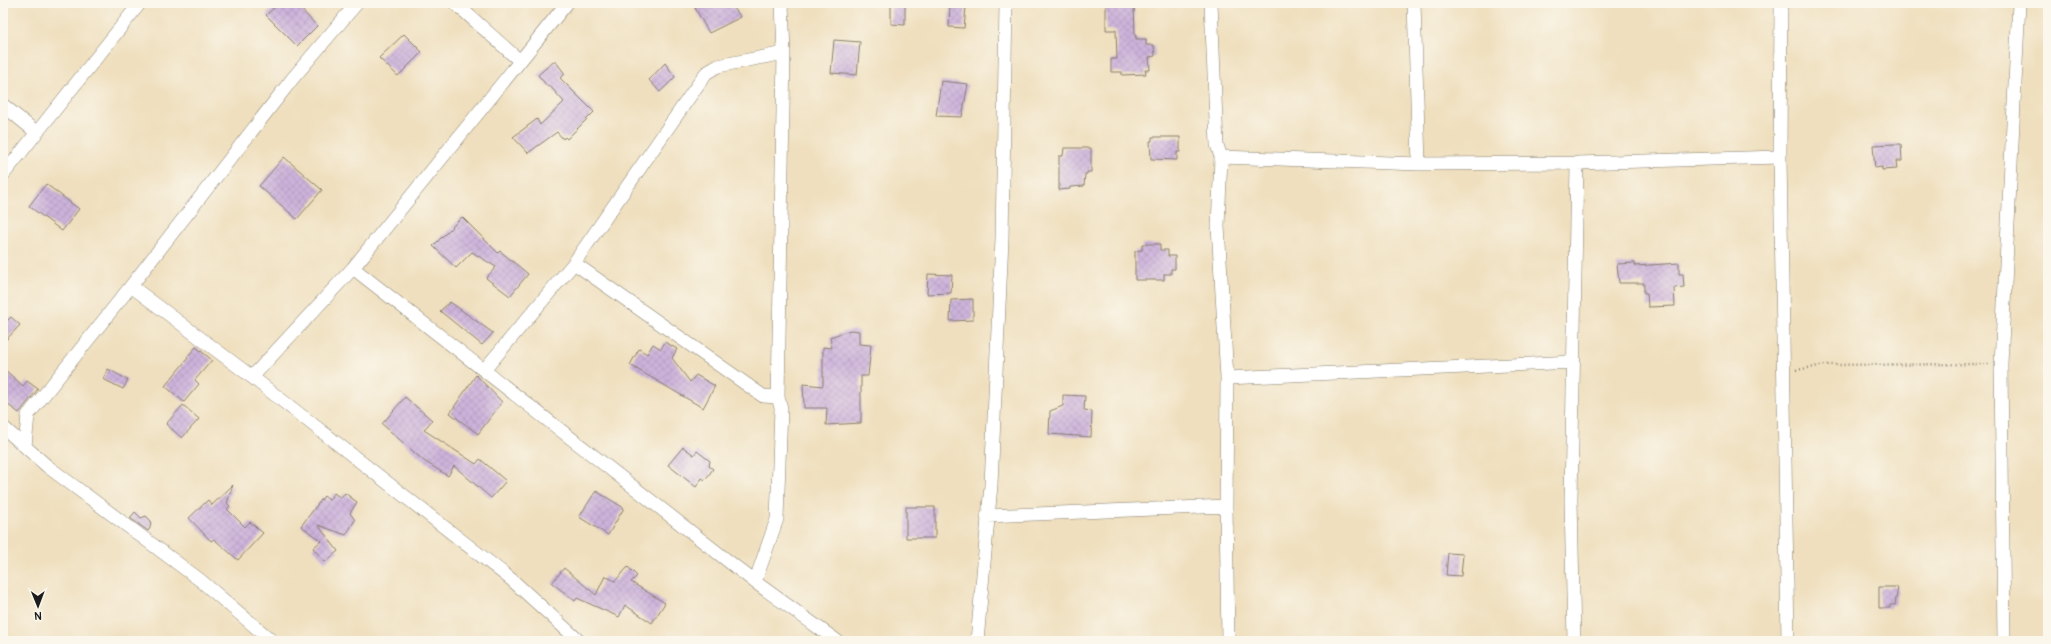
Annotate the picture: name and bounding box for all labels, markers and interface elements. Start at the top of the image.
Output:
north arrow [18,586,58,626]
text: N [34,609,42,622]

